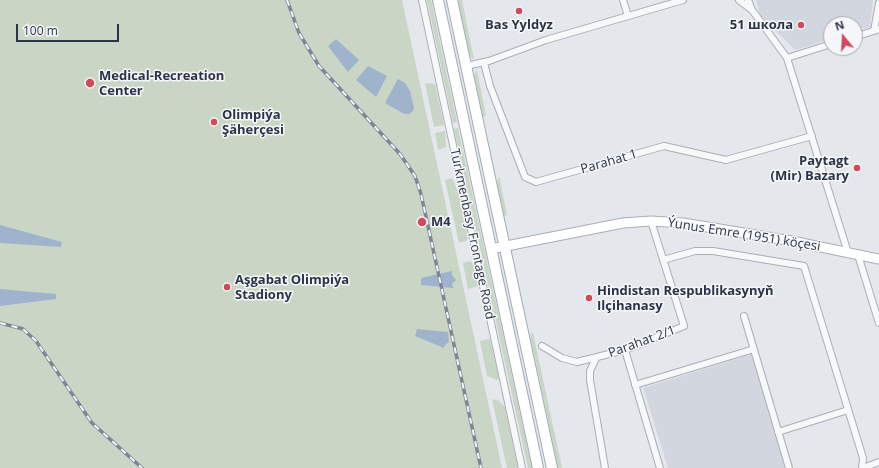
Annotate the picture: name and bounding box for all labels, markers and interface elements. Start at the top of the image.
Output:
marker: Bas Yyldyz [514,6,524,16]
scale bar [18,16,121,42]
north arrow [823,16,863,56]
place label: Bas Yyldyz [485,17,553,33]
place label: 51 школа [730,17,793,33]
text: N [833,17,846,34]
marker: 51 школа [796,20,806,30]
text: 100 m [23,22,58,39]
place label: Medical-Recreation Center [99,68,224,99]
marker: Medical-Recreation Center [84,77,96,89]
place label: Olimpiýa Şäherçesi [222,107,284,138]
marker: Olimpiýa Şäherçesi [209,117,219,127]
street label: Parahat 1 [579,146,639,178]
street label: Turkmenbasy Frontage Road [446,147,498,321]
place label: Paytagt (Mir) Bazary [771,153,849,184]
marker: Paytagt (Mir) Bazary [852,163,862,173]
place label: M4 [431,214,451,230]
street label: Ýunus Emre (1951) köçesi [667,215,821,255]
marker: M4 [416,216,428,228]
place label: Aşgabat Olimpiýa Stadiony [235,272,349,303]
marker: Aşgabat Olimpiýa Stadiony [222,282,232,292]
place label: Hindistan Respublikasynyň Ilçihanasy [597,283,773,314]
marker: Hindistan Respublikasynyň Ilçihanasy [584,293,594,303]
street label: Parahat 2/1 [606,323,678,361]

